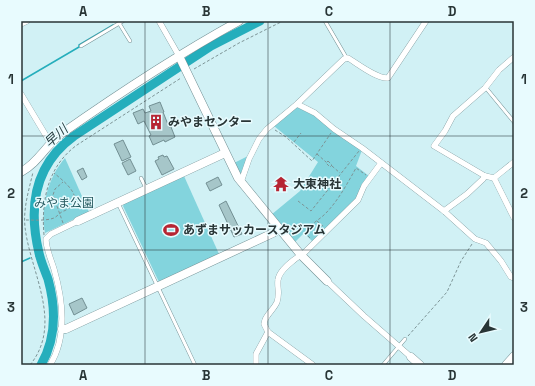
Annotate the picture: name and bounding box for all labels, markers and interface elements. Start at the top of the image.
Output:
text: A [79,3,88,20]
text: B [202,3,211,20]
text: C [325,3,333,20]
text: D [448,3,457,20]
text: 1 [8,71,14,88]
text: 1 [521,71,527,88]
building icon: みやまセンター [147,113,165,131]
place label: みやまセンター [168,114,252,130]
water label: 早川 [41,120,73,151]
temple icon: 大東神社 [272,175,290,193]
place label: 大東神社 [293,176,341,192]
text: 2 [7,185,15,202]
text: 2 [520,185,528,202]
park label: みやま公園 [34,195,94,211]
sports icon: あずまサッカースタジアム [162,221,180,239]
place label: あずまサッカースタジアム [183,222,326,238]
text: 3 [7,299,15,316]
text: 3 [520,299,528,316]
north arrow [461,312,501,352]
text: N [465,331,481,345]
text: A [79,367,88,384]
text: B [202,367,211,384]
text: C [325,367,333,384]
text: D [448,367,457,384]

